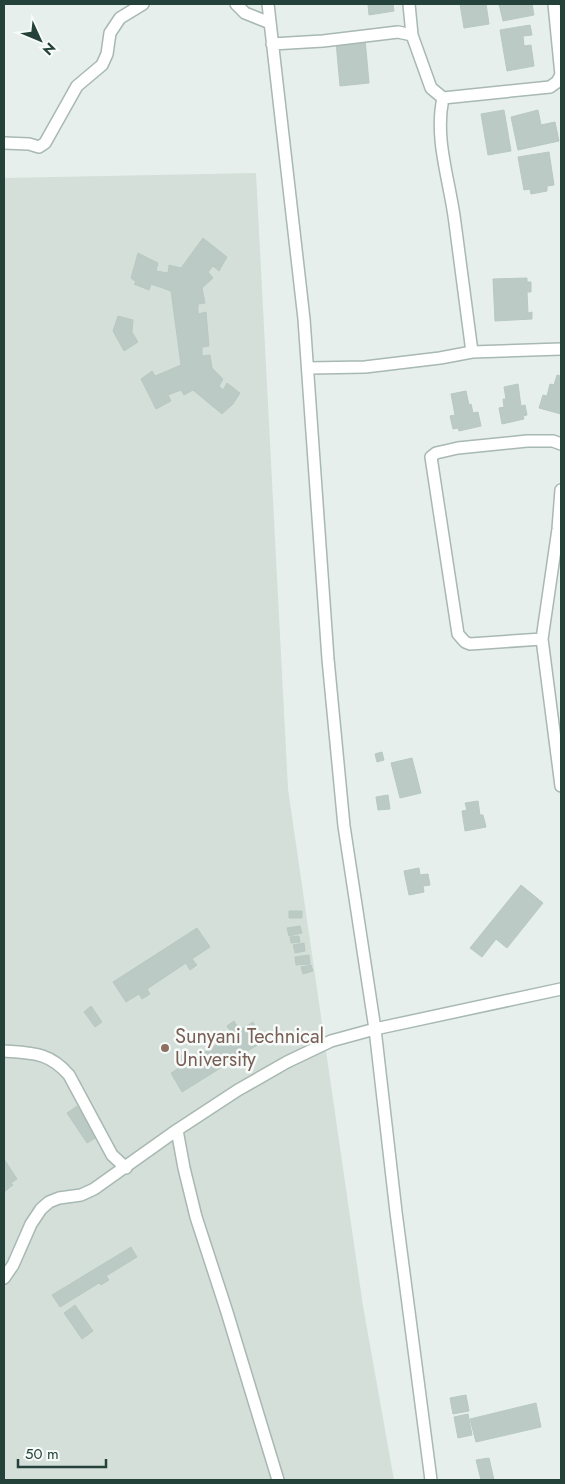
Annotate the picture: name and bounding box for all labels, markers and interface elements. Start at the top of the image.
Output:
north arrow [15,15,65,65]
text: N [38,38,60,60]
place label: Sunyani Technical University [175,1022,324,1074]
marker: Sunyani Technical University [159,1042,171,1054]
scale bar [18,1436,105,1468]
text: 50 m [25,1443,59,1465]

